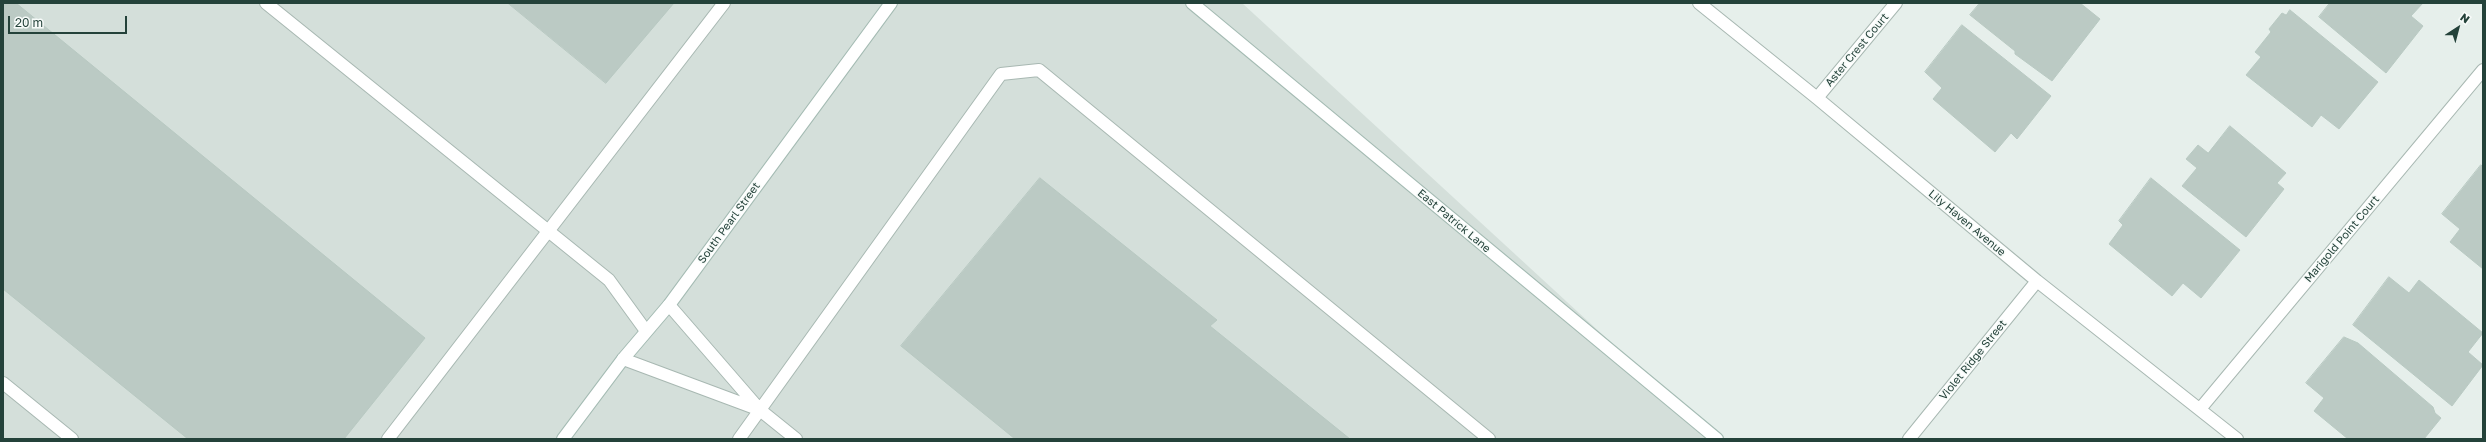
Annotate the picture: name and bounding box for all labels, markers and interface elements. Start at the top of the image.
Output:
scale bar [10,8,129,34]
north arrow [2438,8,2478,48]
text: N [2458,10,2473,26]
street label: Aster Crest Court [1822,11,1892,89]
text: 20 m [15,15,43,30]
street label: South Pearl Street [695,180,763,266]
street label: East Patrick Lane [1415,187,1493,255]
street label: Lily Haven Avenue [1926,187,2008,259]
street label: Marigold Point Court [2302,193,2382,285]
street label: Violet Ridge Street [1937,317,2009,403]

